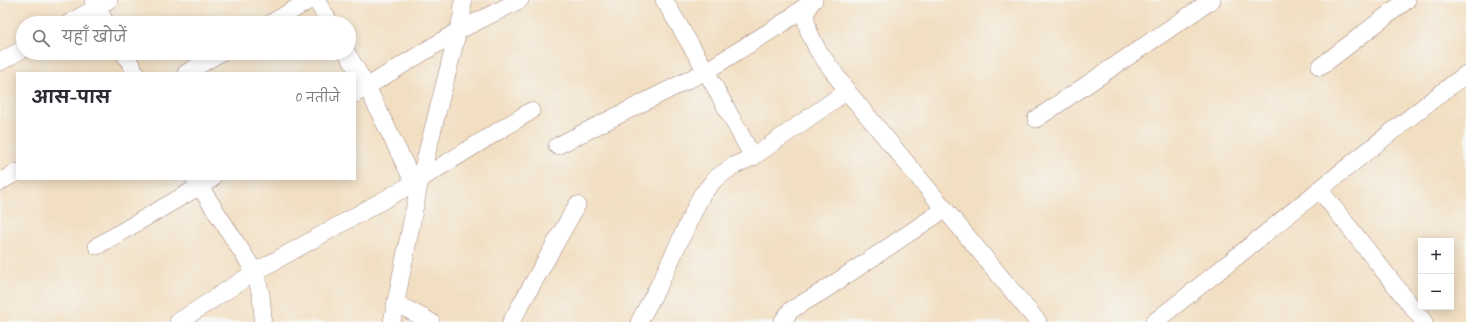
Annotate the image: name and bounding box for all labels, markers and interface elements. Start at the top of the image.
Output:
search box [16,16,356,60]
icon: search [30,27,52,49]
text: यहाँ खोजें [62,28,127,48]
text: आस-पास [32,87,110,109]
text: 0 नतीजे [296,90,340,107]
map controls [1418,238,1454,310]
button: + [1418,238,1454,274]
button: − [1418,274,1454,310]

